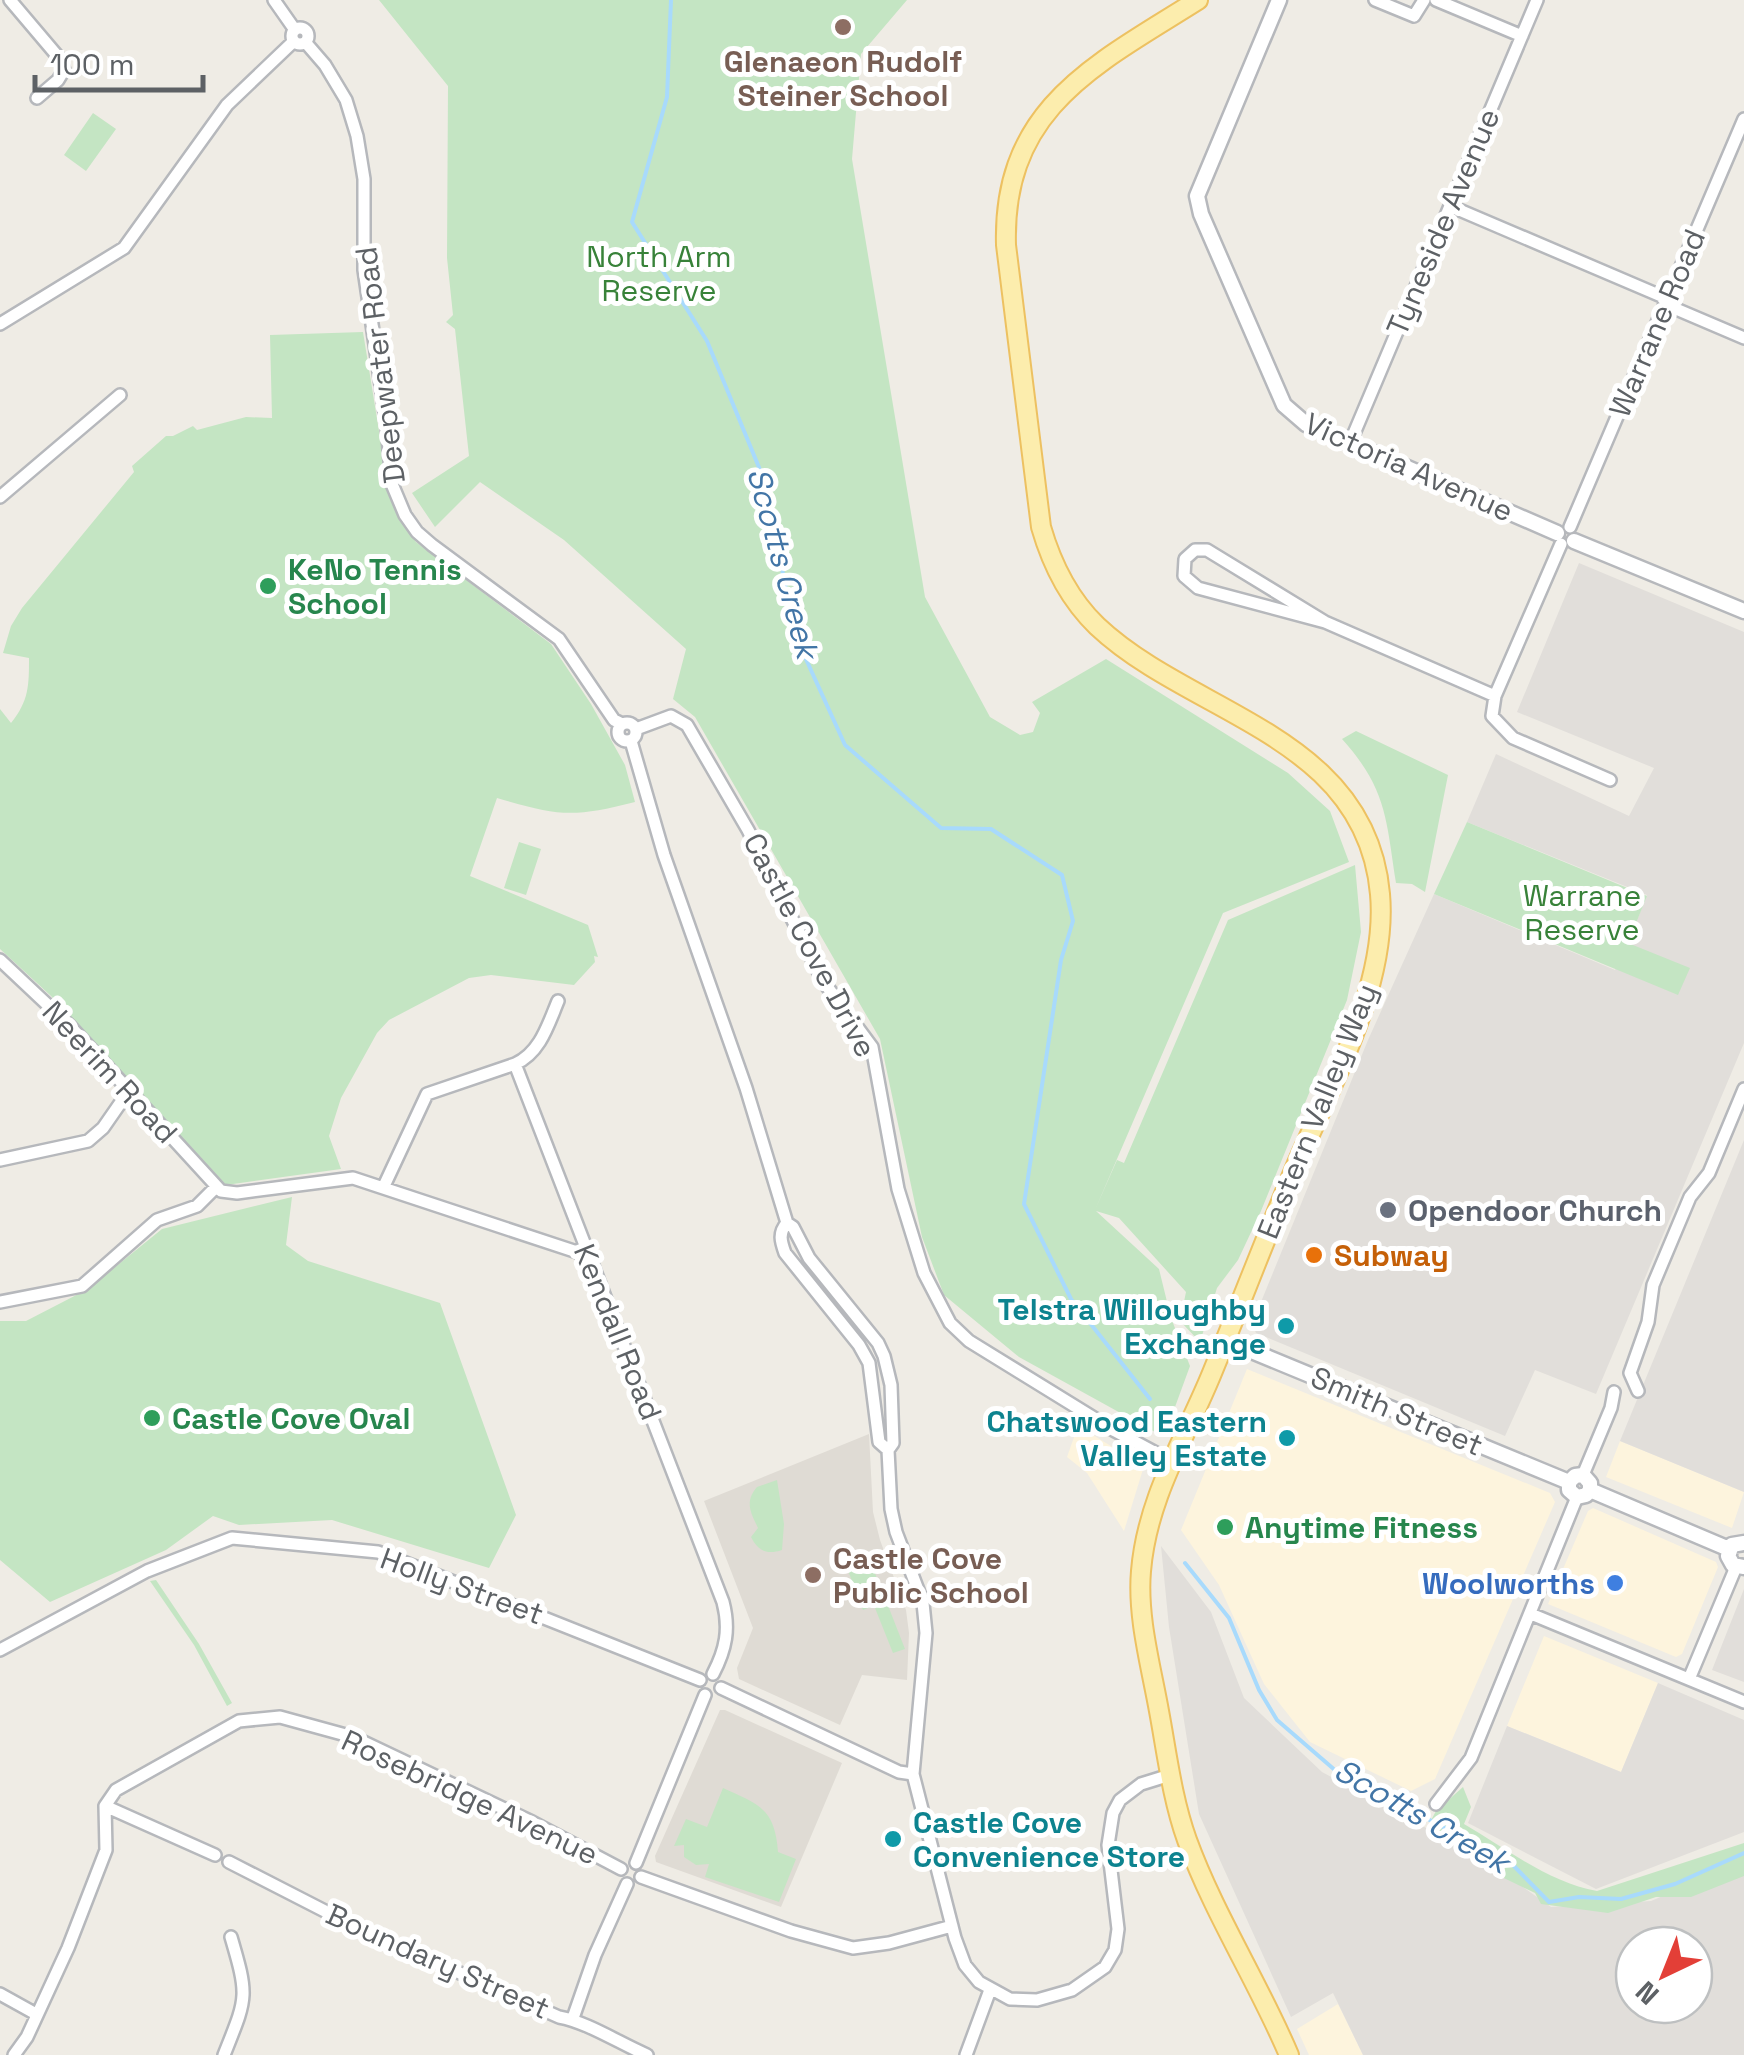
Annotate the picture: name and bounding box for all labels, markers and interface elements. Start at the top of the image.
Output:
marker: Glenaeon Rudolf Steiner School [832,16,854,38]
scale bar [35,30,202,92]
place label: Glenaeon Rudolf Steiner School [724,42,962,115]
text: 100 m [50,45,135,84]
street label: Tyneside Avenue [1378,102,1508,342]
street label: Warrane Road [1600,223,1714,423]
park label: North Arm Reserve [586,237,732,310]
street label: Deepwater Road [346,244,414,486]
street label: Victoria Avenue [1299,404,1519,530]
water label: Scotts Creek [738,463,829,666]
place label: KeNo Tennis School [288,550,462,623]
marker: KeNo Tennis School [257,575,279,597]
street label: Castle Cove Drive [734,826,886,1064]
park label: Warrane Reserve [1523,876,1641,949]
street label: Eastern Valley Way [1248,978,1386,1244]
street label: Neerim Road [34,992,186,1152]
place label: Opendoor Church [1408,1191,1662,1230]
marker: Opendoor Church [1377,1199,1399,1221]
place label: Subway [1334,1236,1449,1275]
street label: Kendall Road [565,1238,671,1426]
marker: Subway [1303,1244,1325,1266]
place label: Telstra Willoughby Exchange [998,1290,1266,1363]
marker: Telstra Willoughby Exchange [1275,1315,1297,1337]
street label: Smith Street [1305,1357,1489,1465]
place label: Castle Cove Oval [172,1399,410,1438]
place label: Chatswood Eastern Valley Estate [987,1402,1267,1475]
marker: Castle Cove Oval [141,1407,163,1429]
marker: Chatswood Eastern Valley Estate [1276,1427,1298,1449]
place label: Anytime Fitness [1245,1508,1478,1547]
marker: Anytime Fitness [1214,1516,1236,1538]
street label: Holly Street [375,1538,549,1634]
place label: Castle Cove Public School [833,1539,1029,1612]
marker: Castle Cove Public School [802,1564,824,1586]
place label: Woolworths [1422,1564,1595,1603]
marker: Woolworths [1604,1572,1626,1594]
street label: Rosebridge Avenue [335,1720,605,1874]
water label: Scotts Creek [1327,1750,1520,1884]
place label: Castle Cove Convenience Store [913,1803,1185,1876]
marker: Castle Cove Convenience Store [882,1828,904,1850]
street label: Boundary Street [320,1894,556,2028]
north arrow [1614,1925,1714,2025]
text: N [1628,1974,1666,2013]

